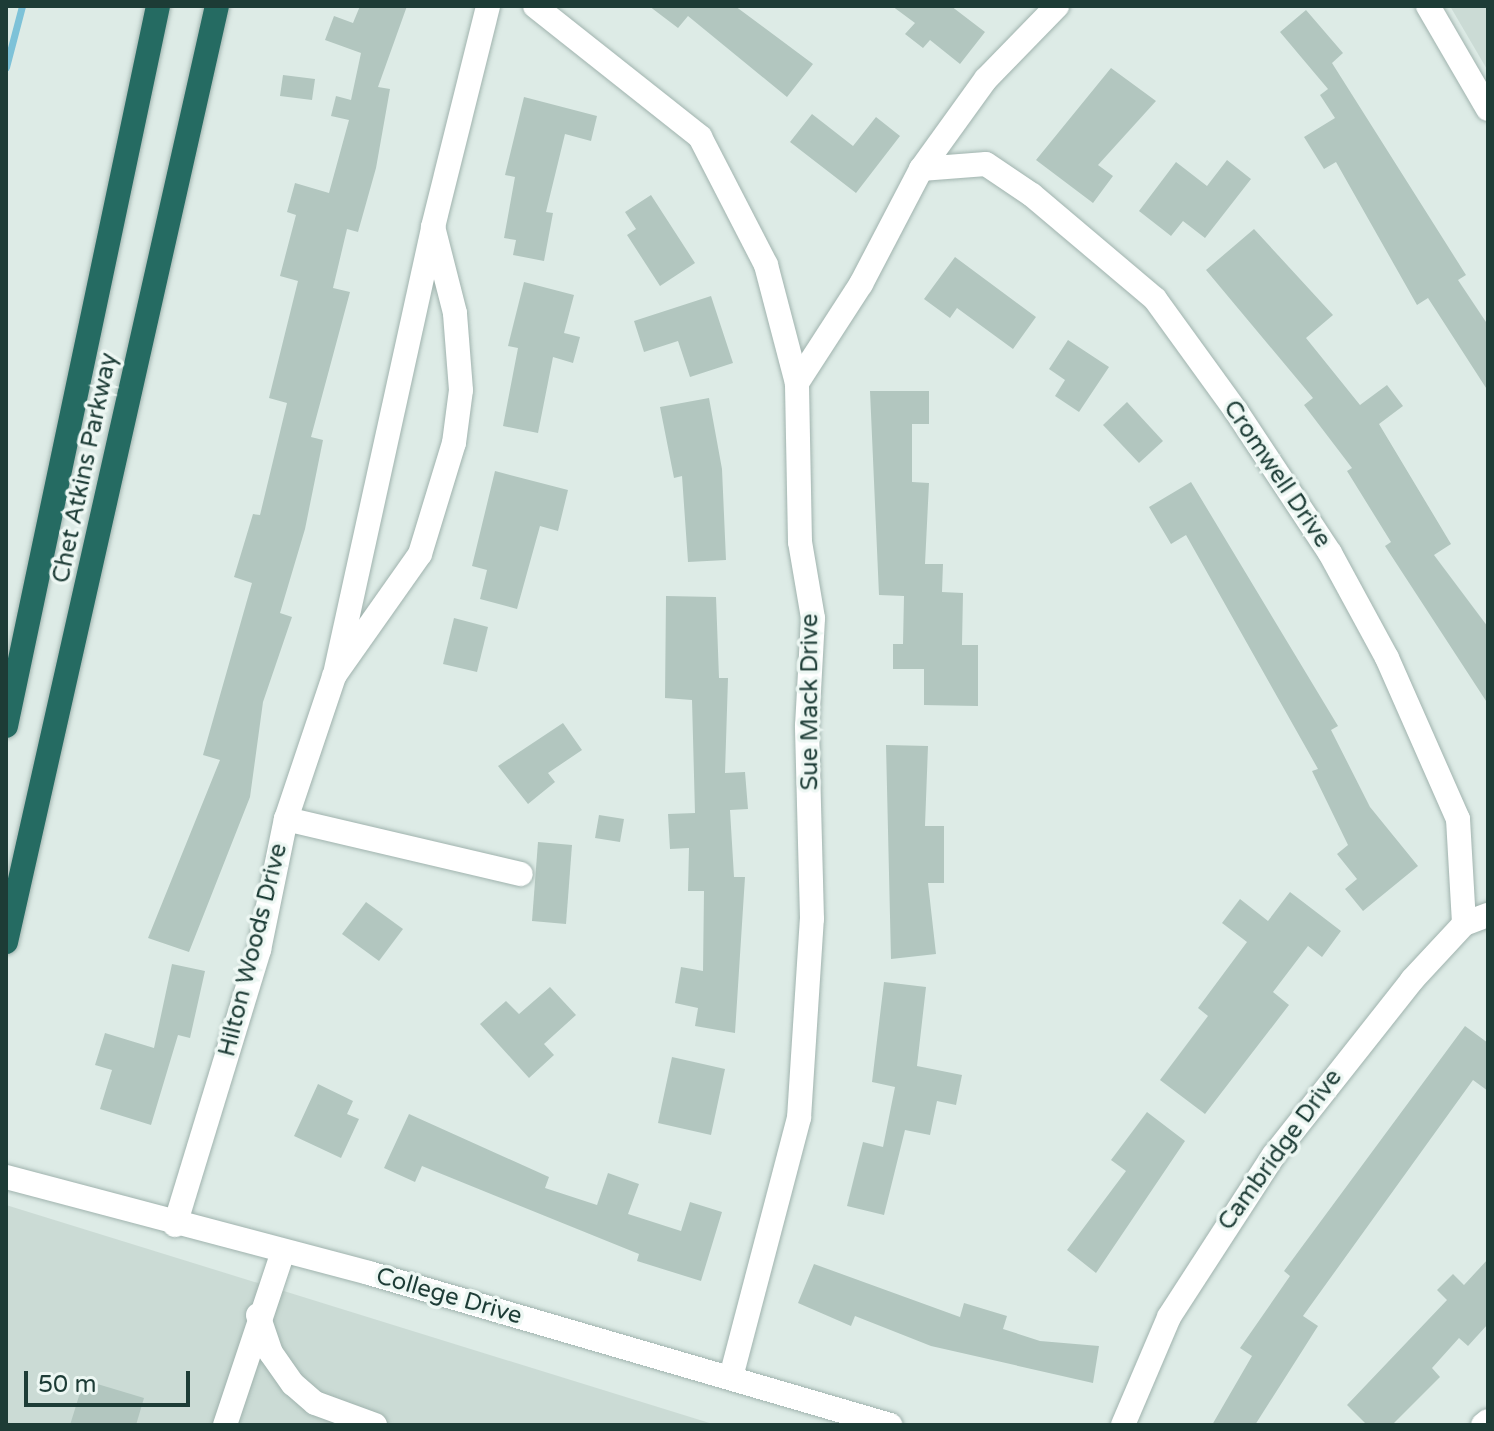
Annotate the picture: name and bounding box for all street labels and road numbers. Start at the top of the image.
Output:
street label: Chet Atkins Parkway [47,350,123,586]
street label: Cromwell Drive [1217,395,1337,553]
street label: Sue Mack Drive [796,614,824,790]
street label: Hilton Woods Drive [213,840,293,1060]
street label: Cambridge Drive [1212,1064,1348,1236]
street label: College Drive [373,1261,525,1331]

